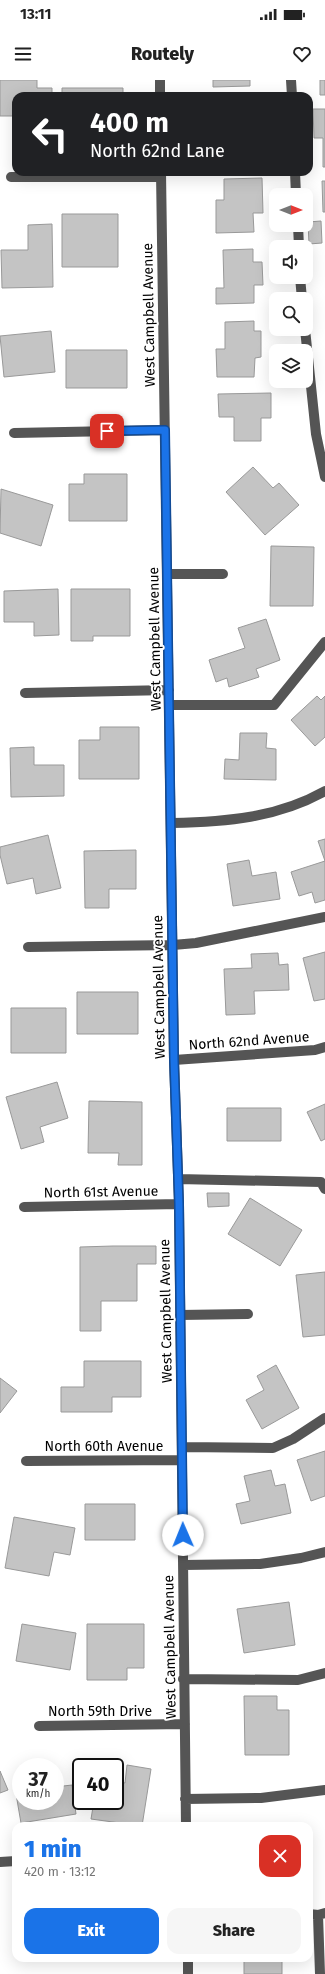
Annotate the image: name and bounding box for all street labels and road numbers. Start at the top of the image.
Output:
street label: West Campbell Avenue [139,243,159,387]
street label: West Campbell Avenue [145,567,165,711]
street label: West Campbell Avenue [149,915,169,1059]
street label: North 62nd Avenue [188,1028,310,1054]
street label: North 61st Avenue [44,1183,158,1201]
street label: West Campbell Avenue [156,1239,176,1383]
street label: North 60th Avenue [45,1438,163,1455]
street label: West Campbell Avenue [160,1575,180,1719]
street label: North 59th Drive [48,1703,152,1720]

